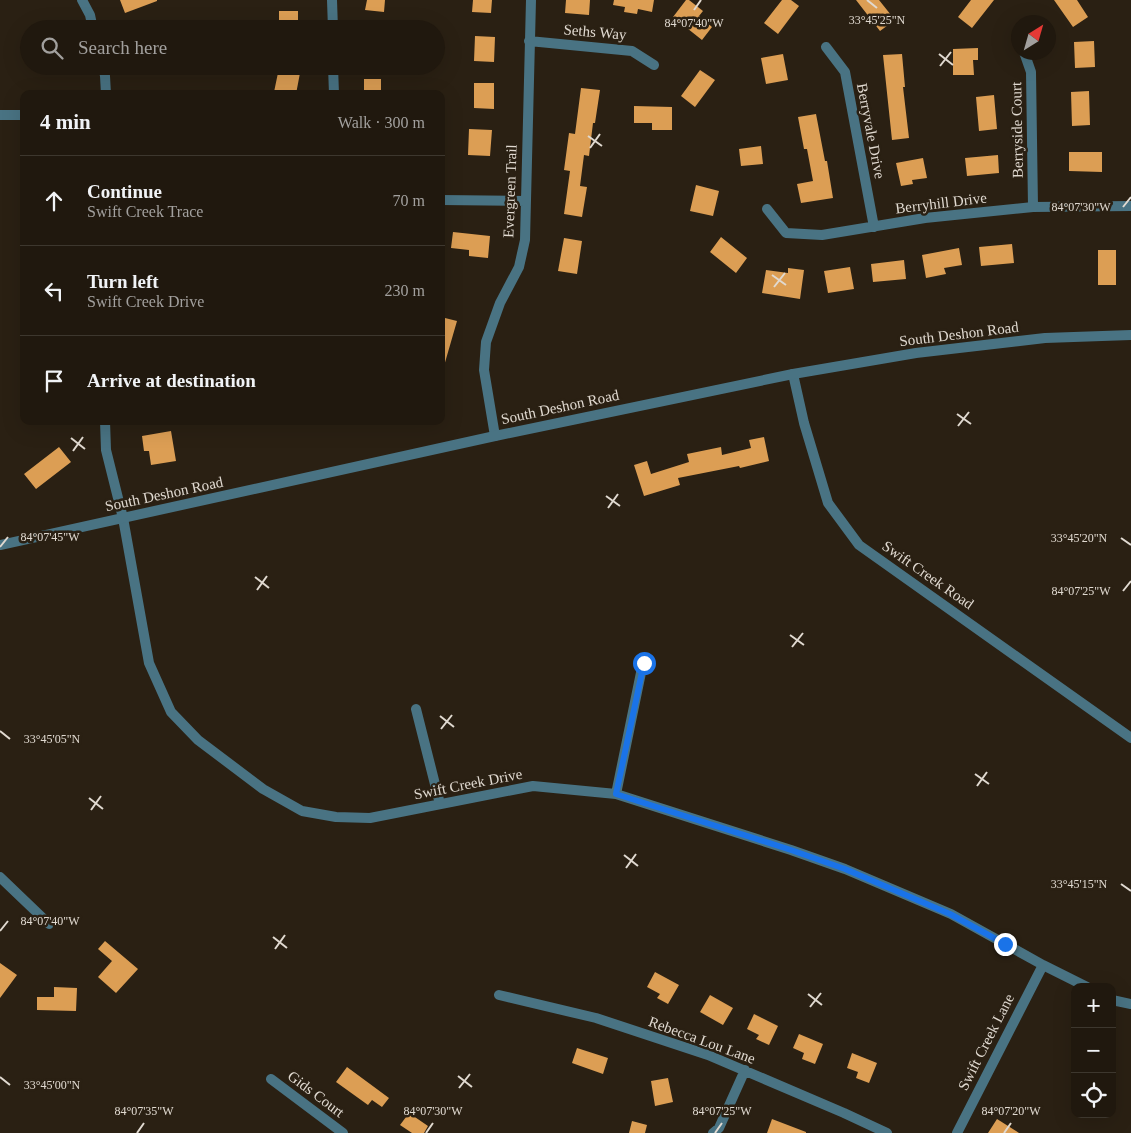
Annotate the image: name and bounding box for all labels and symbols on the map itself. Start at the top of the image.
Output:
text: 33°45'25"N [849,13,906,27]
north arrow [1011,15,1056,60]
text: 84°07'40"W [664,16,724,30]
street label: Seths Way [563,21,628,43]
street label: Berryside Court [1008,81,1026,178]
street label: Berryvale Drive [854,82,888,180]
street label: Evergreen Trail [500,144,520,238]
street label: Berryhill Drive [894,189,988,217]
text: 84°07'30"W [1051,200,1111,214]
street label: South Deshon Road [898,319,1020,349]
street label: South Deshon Road [500,387,621,427]
street label: South Deshon Road [104,474,225,514]
text: 84°07'45"W [20,530,80,544]
text: 33°45'20"N [1051,531,1108,545]
street label: Swift Creek Road [879,538,977,613]
text: 84°07'25"W [1051,584,1111,598]
route start [633,652,656,675]
text: 33°45'05"N [24,732,81,746]
street label: Swift Creek Drive [412,766,524,802]
text: 33°45'15"N [1051,877,1108,891]
text: 84°07'40"W [20,914,80,928]
route end [994,933,1017,956]
street label: Swift Creek Lane [955,991,1017,1093]
street label: Rebecca Lou Lane [646,1013,758,1067]
street label: Gids Court [285,1068,348,1121]
text: 33°45'00"N [24,1078,81,1092]
text: 84°07'35"W [114,1104,174,1118]
text: 84°07'30"W [403,1104,463,1118]
text: 84°07'25"W [692,1104,752,1118]
text: 84°07'20"W [981,1104,1041,1118]

